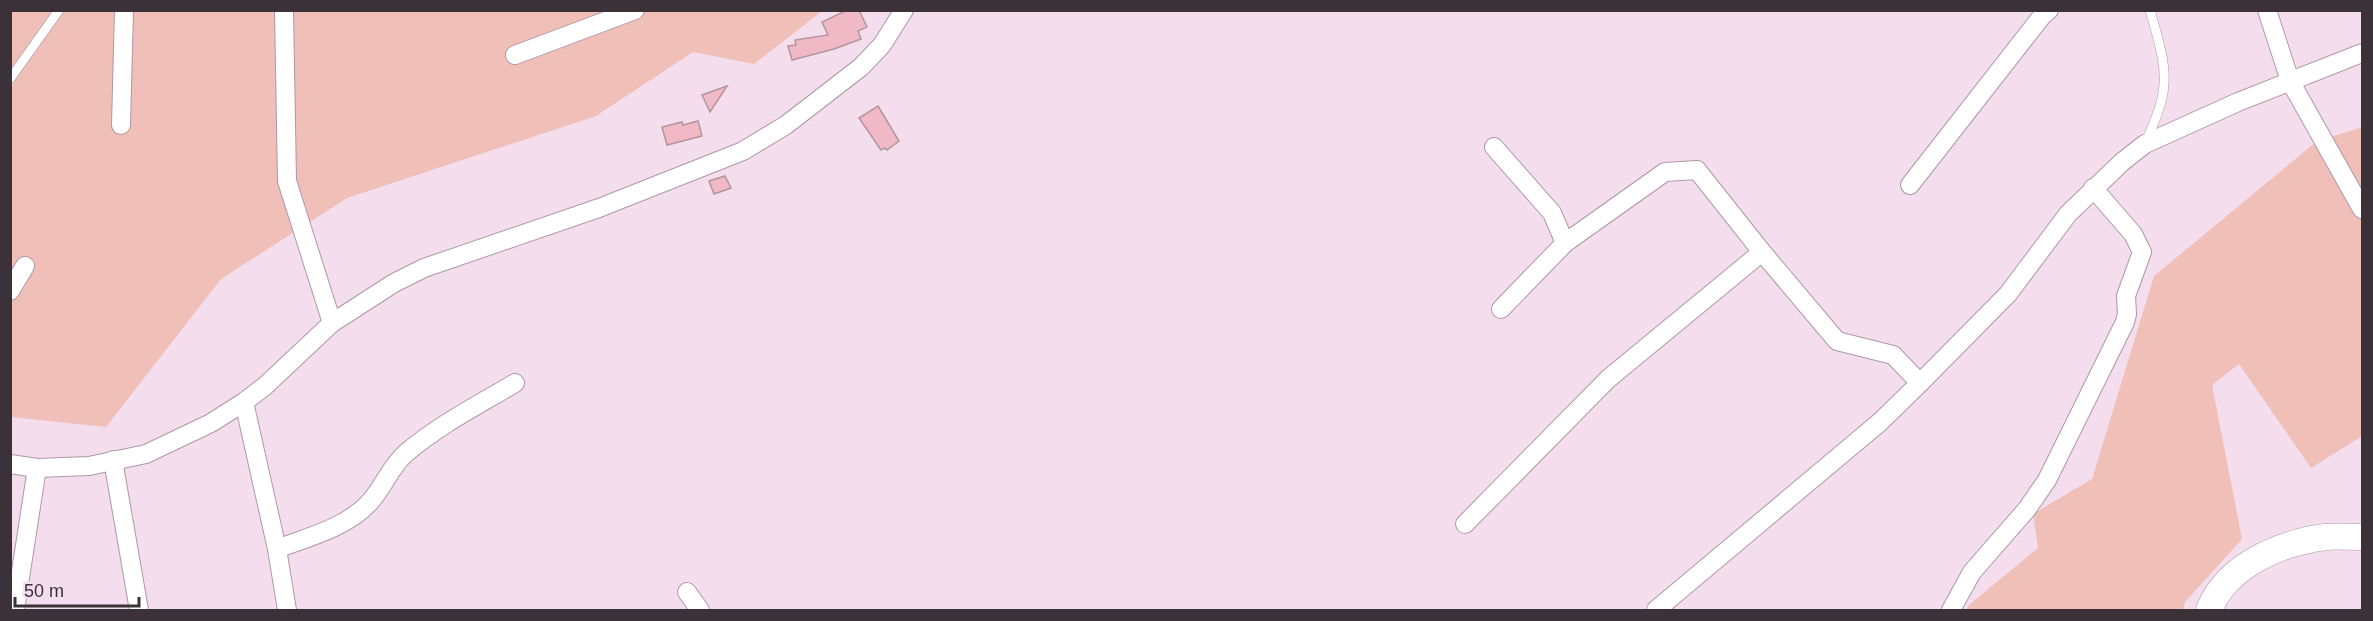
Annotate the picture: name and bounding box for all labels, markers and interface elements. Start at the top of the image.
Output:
scale bar [15,570,140,608]
text: 50 m [24,581,64,601]

